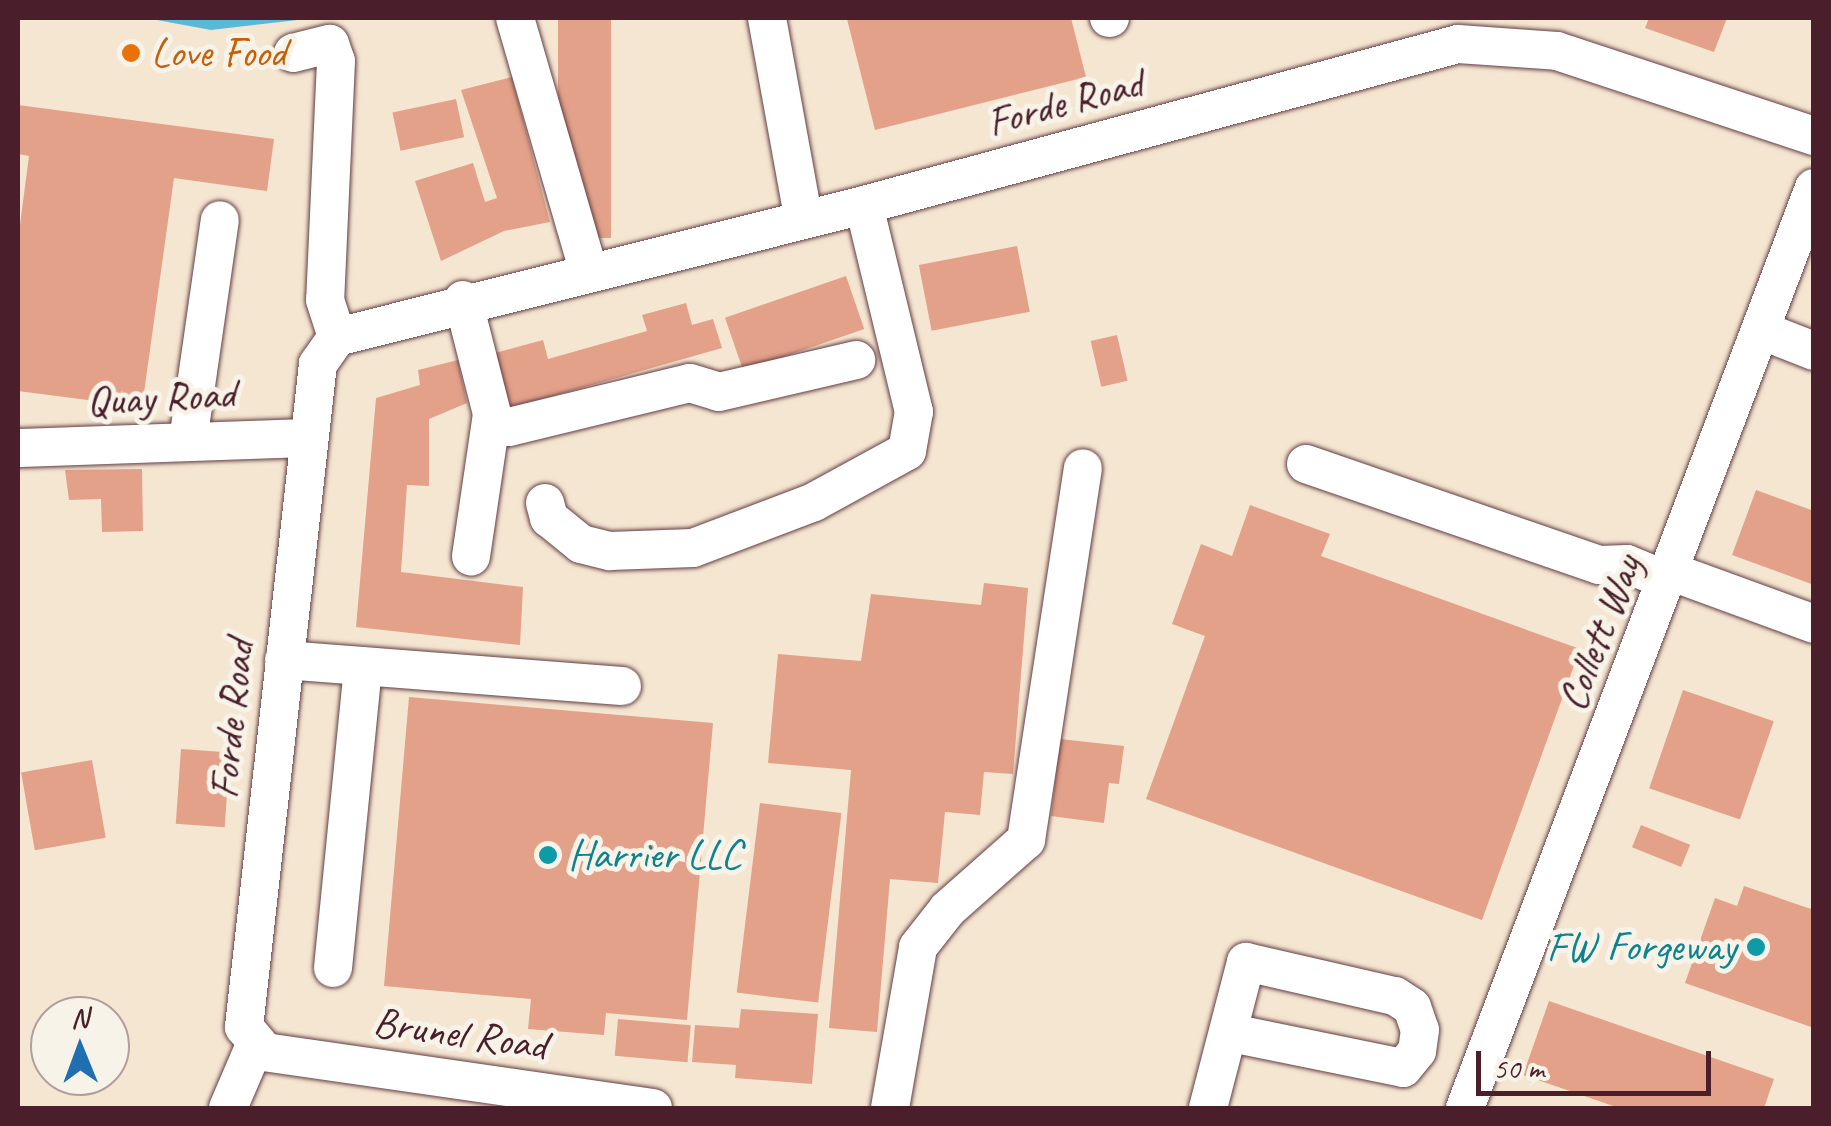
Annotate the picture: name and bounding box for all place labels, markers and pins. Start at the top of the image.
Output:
place label: Love Food [151,28,286,78]
marker: Love Food [120,42,142,64]
place label: Harrier LLC [568,830,741,880]
marker: Harrier LLC [537,844,559,866]
place label: FW Forgeway [1547,922,1736,972]
marker: FW Forgeway [1745,936,1767,958]

